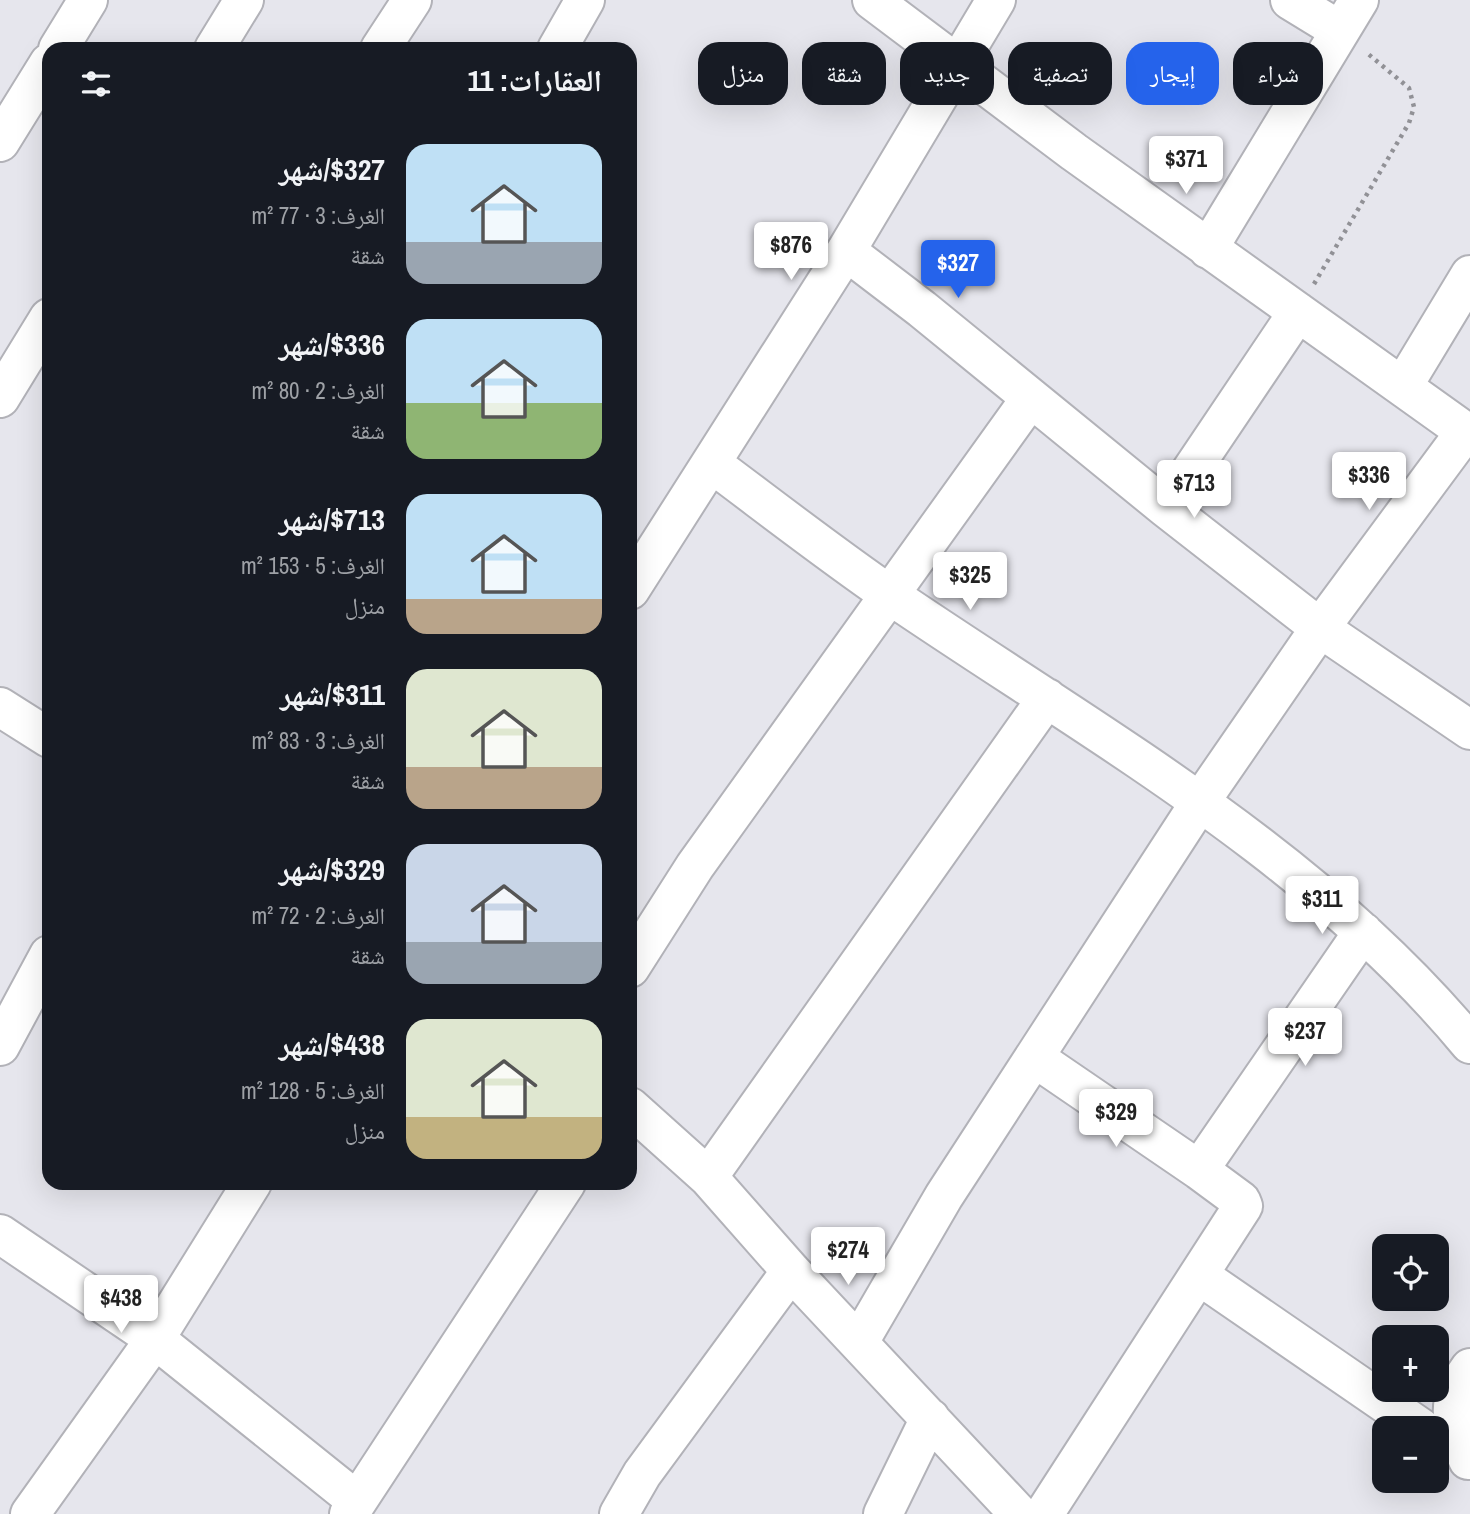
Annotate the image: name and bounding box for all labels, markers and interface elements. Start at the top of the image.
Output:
chip: منزل [698,42,788,105]
chip: شقة [802,42,886,105]
chip: جديد [900,42,994,105]
chip: تصفية [1008,42,1112,105]
chip: إيجار [1126,42,1219,105]
chip: شراء [1233,42,1323,105]
text: العقارات: 11 [467,60,602,100]
icon: filters [77,65,115,103]
pin: $371 [1145,136,1227,196]
text: $371 [1165,143,1207,174]
text: $327/شهر [279,149,385,189]
icon: home [462,172,546,256]
text: الغرف: 3 · 77 m² [251,200,385,231]
pin: $876 [750,222,832,282]
text: $876 [770,229,812,260]
text: شقة [351,240,385,271]
pin: $327 [917,240,999,300]
text: $327 [937,247,979,278]
text: $336/شهر [279,324,385,364]
icon: home [462,347,546,431]
text: الغرف: 2 · 80 m² [251,375,385,406]
text: شقة [351,415,385,446]
pin: $336 [1328,452,1410,512]
text: $336 [1348,459,1390,490]
pin: $713 [1153,461,1235,520]
text: $713 [1173,467,1215,498]
text: $713/شهر [279,499,385,539]
icon: home [462,522,546,606]
text: الغرف: 5 · 153 m² [241,550,385,581]
pin: $325 [929,552,1011,612]
text: $325 [949,559,991,590]
text: منزل [345,590,385,621]
text: $311/شهر [280,674,385,714]
icon: home [462,697,546,781]
text: الغرف: 3 · 83 m² [251,725,385,756]
text: شقة [351,765,385,796]
text: $329/شهر [279,849,385,889]
icon: home [462,872,546,956]
pin: $311 [1281,876,1363,936]
text: $311 [1302,883,1342,914]
text: الغرف: 2 · 72 m² [251,900,385,931]
text: شقة [351,940,385,971]
pin: $237 [1264,1009,1346,1068]
text: $237 [1284,1015,1326,1046]
text: $438/شهر [279,1024,385,1064]
icon: home [462,1047,546,1131]
text: الغرف: 5 · 128 m² [241,1075,385,1106]
pin: $329 [1075,1090,1157,1149]
text: $329 [1095,1096,1137,1127]
text: منزل [345,1115,385,1146]
pin: $274 [807,1228,889,1287]
text: $274 [827,1234,869,1265]
map controls [1372,1234,1449,1493]
button: locate [1372,1234,1449,1311]
pin: $438 [80,1276,162,1335]
text: $438 [100,1282,142,1313]
button: + [1372,1325,1449,1402]
button: − [1372,1416,1449,1493]

